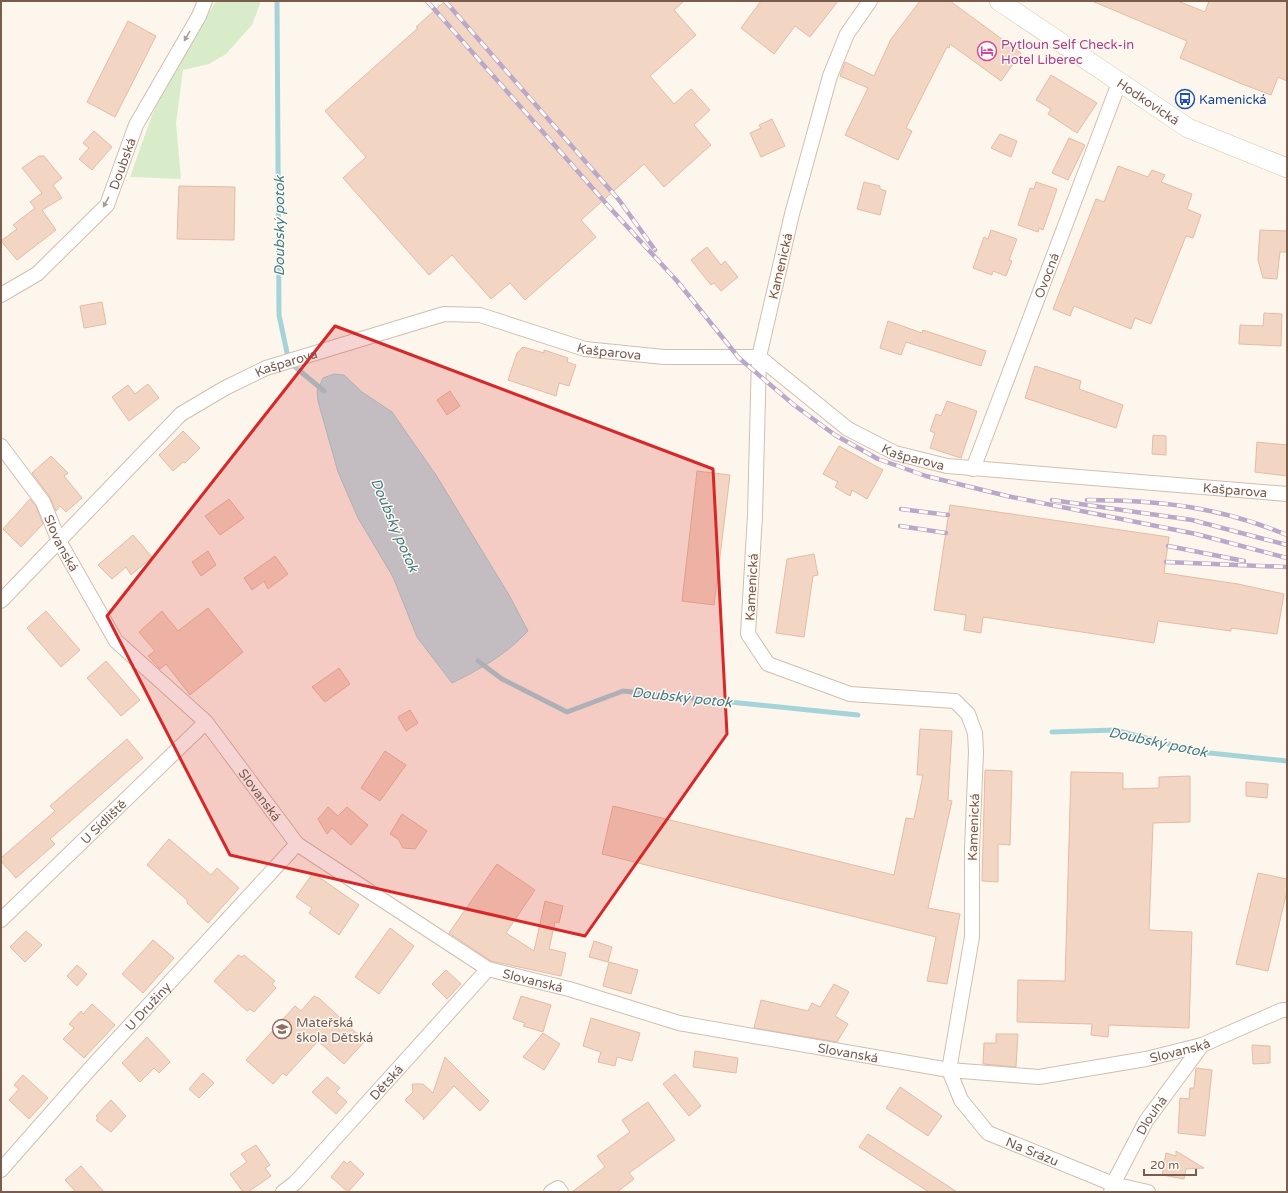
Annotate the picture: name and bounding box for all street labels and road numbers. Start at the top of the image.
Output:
street label: Hodkovická [1114,76,1182,129]
street label: Doubská [106,136,140,192]
street label: Kamenická [766,231,796,301]
street label: Ovocná [1031,251,1063,301]
street label: Kašparova [575,340,642,364]
street label: Kašparova [253,346,319,381]
street label: Kašparova [879,441,946,474]
street label: Kašparova [1202,480,1268,501]
street label: Slovanská [40,512,82,575]
street label: Kamenická [742,553,762,621]
street label: Slovanská [235,766,284,825]
street label: Kamenická [965,793,983,861]
street label: U Sídliště [78,796,130,848]
street label: Slovanská [501,966,564,996]
street label: U Družiny [122,979,175,1034]
street label: Slovanská [1148,1035,1213,1067]
street label: Slovanská [816,1040,880,1067]
street label: Dětská [367,1062,407,1104]
street label: Dlouhá [1133,1093,1171,1138]
street label: Na Srázu [1003,1134,1061,1170]

